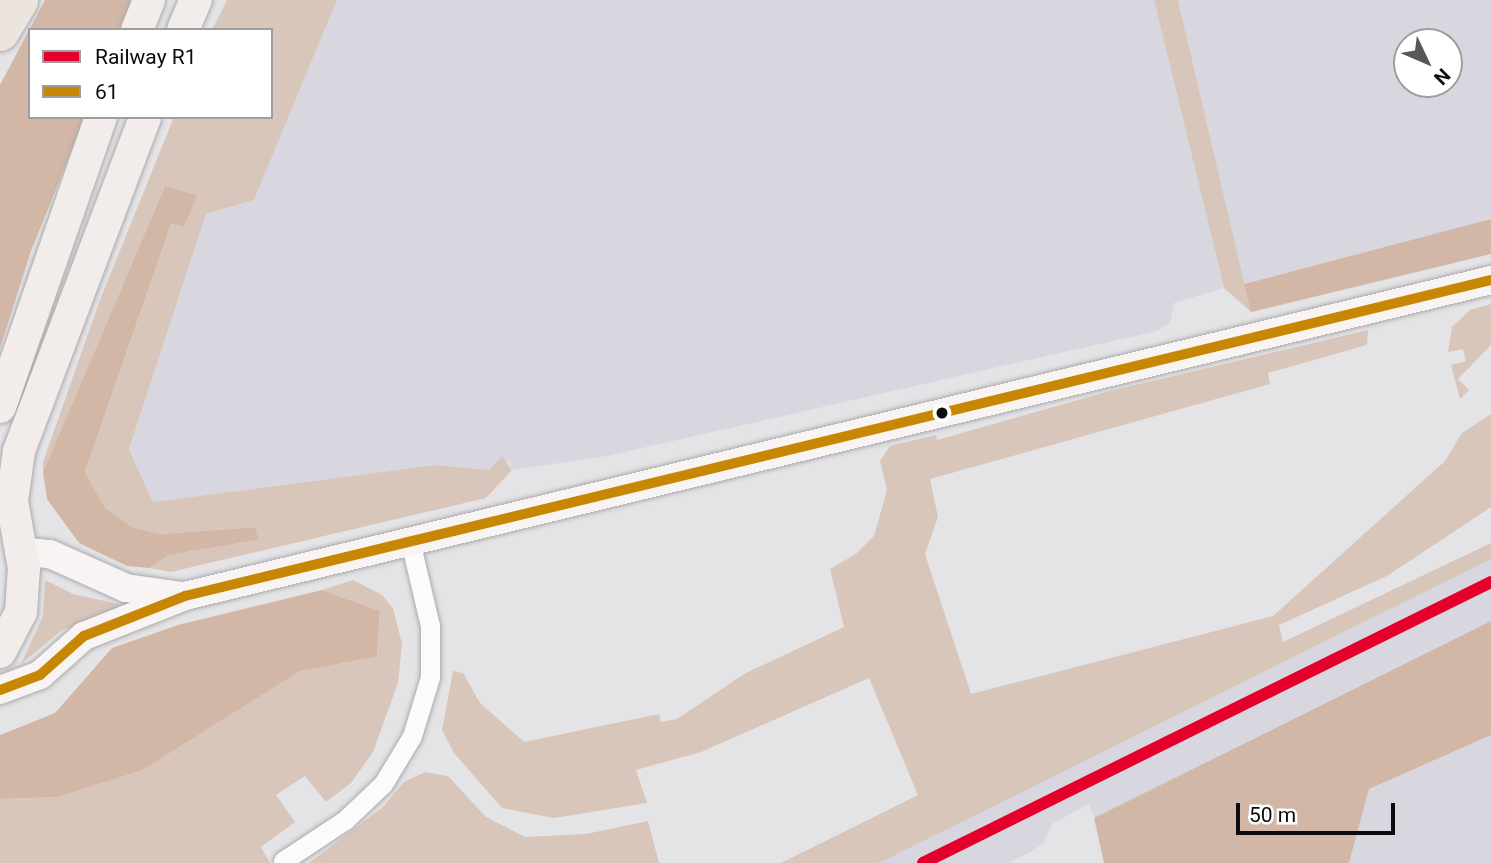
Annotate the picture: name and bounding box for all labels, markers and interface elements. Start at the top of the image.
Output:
legend [28,28,273,119]
north arrow [1393,28,1463,98]
text: Railway R1 [95,45,197,69]
text: N [1429,64,1455,89]
text: 61 [95,80,119,104]
unlabelled marker [935,406,949,420]
scale bar [1239,790,1398,834]
text: 50 m [1249,803,1296,827]

